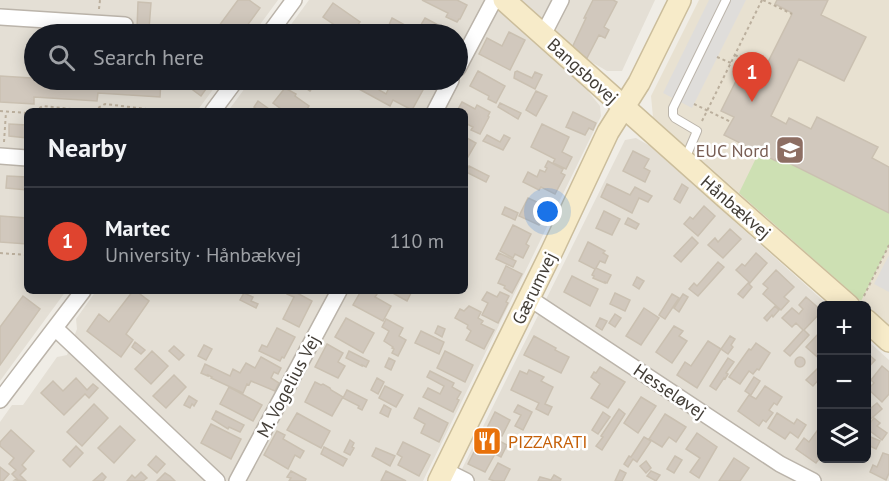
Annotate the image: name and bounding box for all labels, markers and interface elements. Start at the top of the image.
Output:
search box [24,24,468,90]
street label: Bangsbovej [543,33,623,109]
icon: search [45,41,78,74]
text: Search here [93,43,204,71]
pin: 1 [732,52,771,102]
text: Nearby [48,131,126,164]
school or university icon: EUC Nord [774,134,806,166]
place label: EUC Nord [696,139,769,162]
street label: Hånbækvej [696,170,776,244]
your location [533,197,562,226]
text: Martec [105,214,170,242]
text: 1 [62,228,73,254]
text: 110 m [390,228,444,254]
text: University · Hånbækvej [105,242,301,268]
street label: Gærumvej [507,248,561,328]
map controls [817,301,871,463]
button: + [817,301,871,355]
street label: M. Vogelius Vej [251,331,325,441]
button: − [817,355,871,409]
street label: Hesseløvej [629,358,711,424]
button: layers [817,409,871,463]
restaurant icon: PIZZARATI [471,425,503,457]
place label: PIZZARATI [508,430,588,453]

